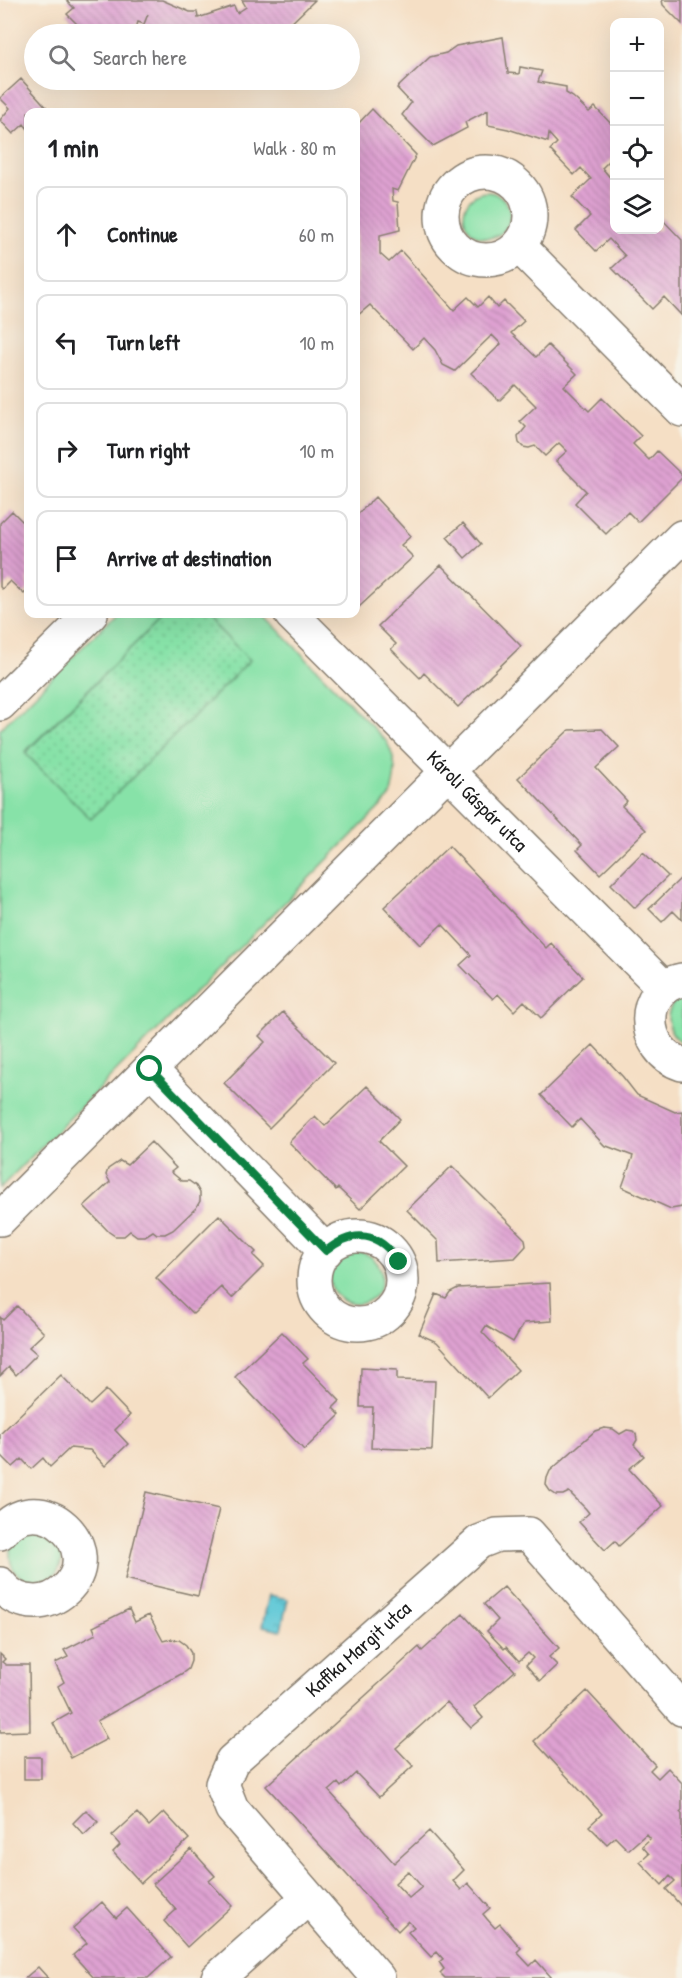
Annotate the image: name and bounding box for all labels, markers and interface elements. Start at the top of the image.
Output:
map controls [610,18,664,234]
button: + [610,18,664,72]
search box [24,24,360,90]
icon: search [45,41,78,74]
text: Search here [93,42,187,72]
button: − [610,72,664,126]
button: locate [610,126,664,180]
text: 1 min [48,130,99,165]
text: Walk · 80 m [253,134,336,161]
button: layers [610,180,664,234]
icon: ahead [50,218,83,251]
text: Continue [107,219,178,249]
text: 60 m [299,221,334,248]
icon: left [50,326,83,359]
text: Turn left [107,327,180,357]
text: 10 m [300,329,334,356]
icon: right [50,434,83,467]
text: Turn right [107,435,190,465]
text: 10 m [300,437,334,464]
icon: arrive [50,542,83,575]
text: Arrive at destination [107,543,272,573]
street label: Károli Gáspár utca [421,744,534,857]
route start [136,1055,162,1081]
route end [385,1248,411,1274]
street label: Kaffka Margit utca [299,1595,416,1703]

